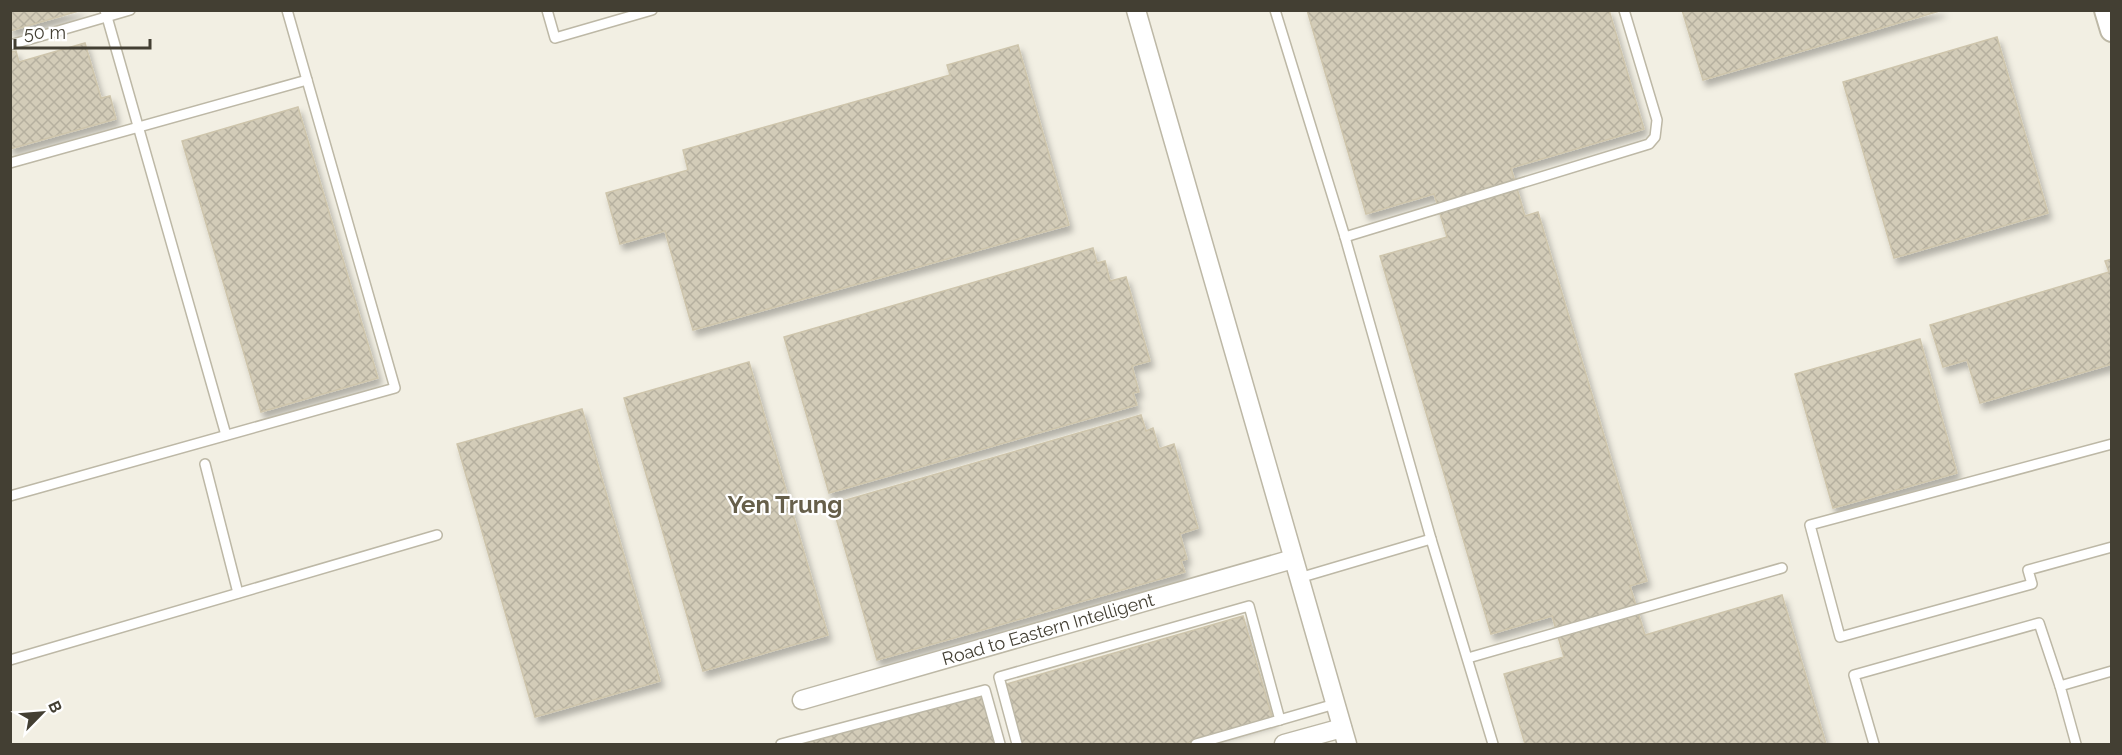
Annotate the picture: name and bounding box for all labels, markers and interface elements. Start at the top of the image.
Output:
scale bar [15,12,150,50]
text: 50 m [24,22,66,43]
district label: Yen Trung [727,490,843,519]
street label: Road to Eastern Intelligent [940,589,1156,669]
north arrow [12,683,72,743]
text: B [44,698,66,716]

